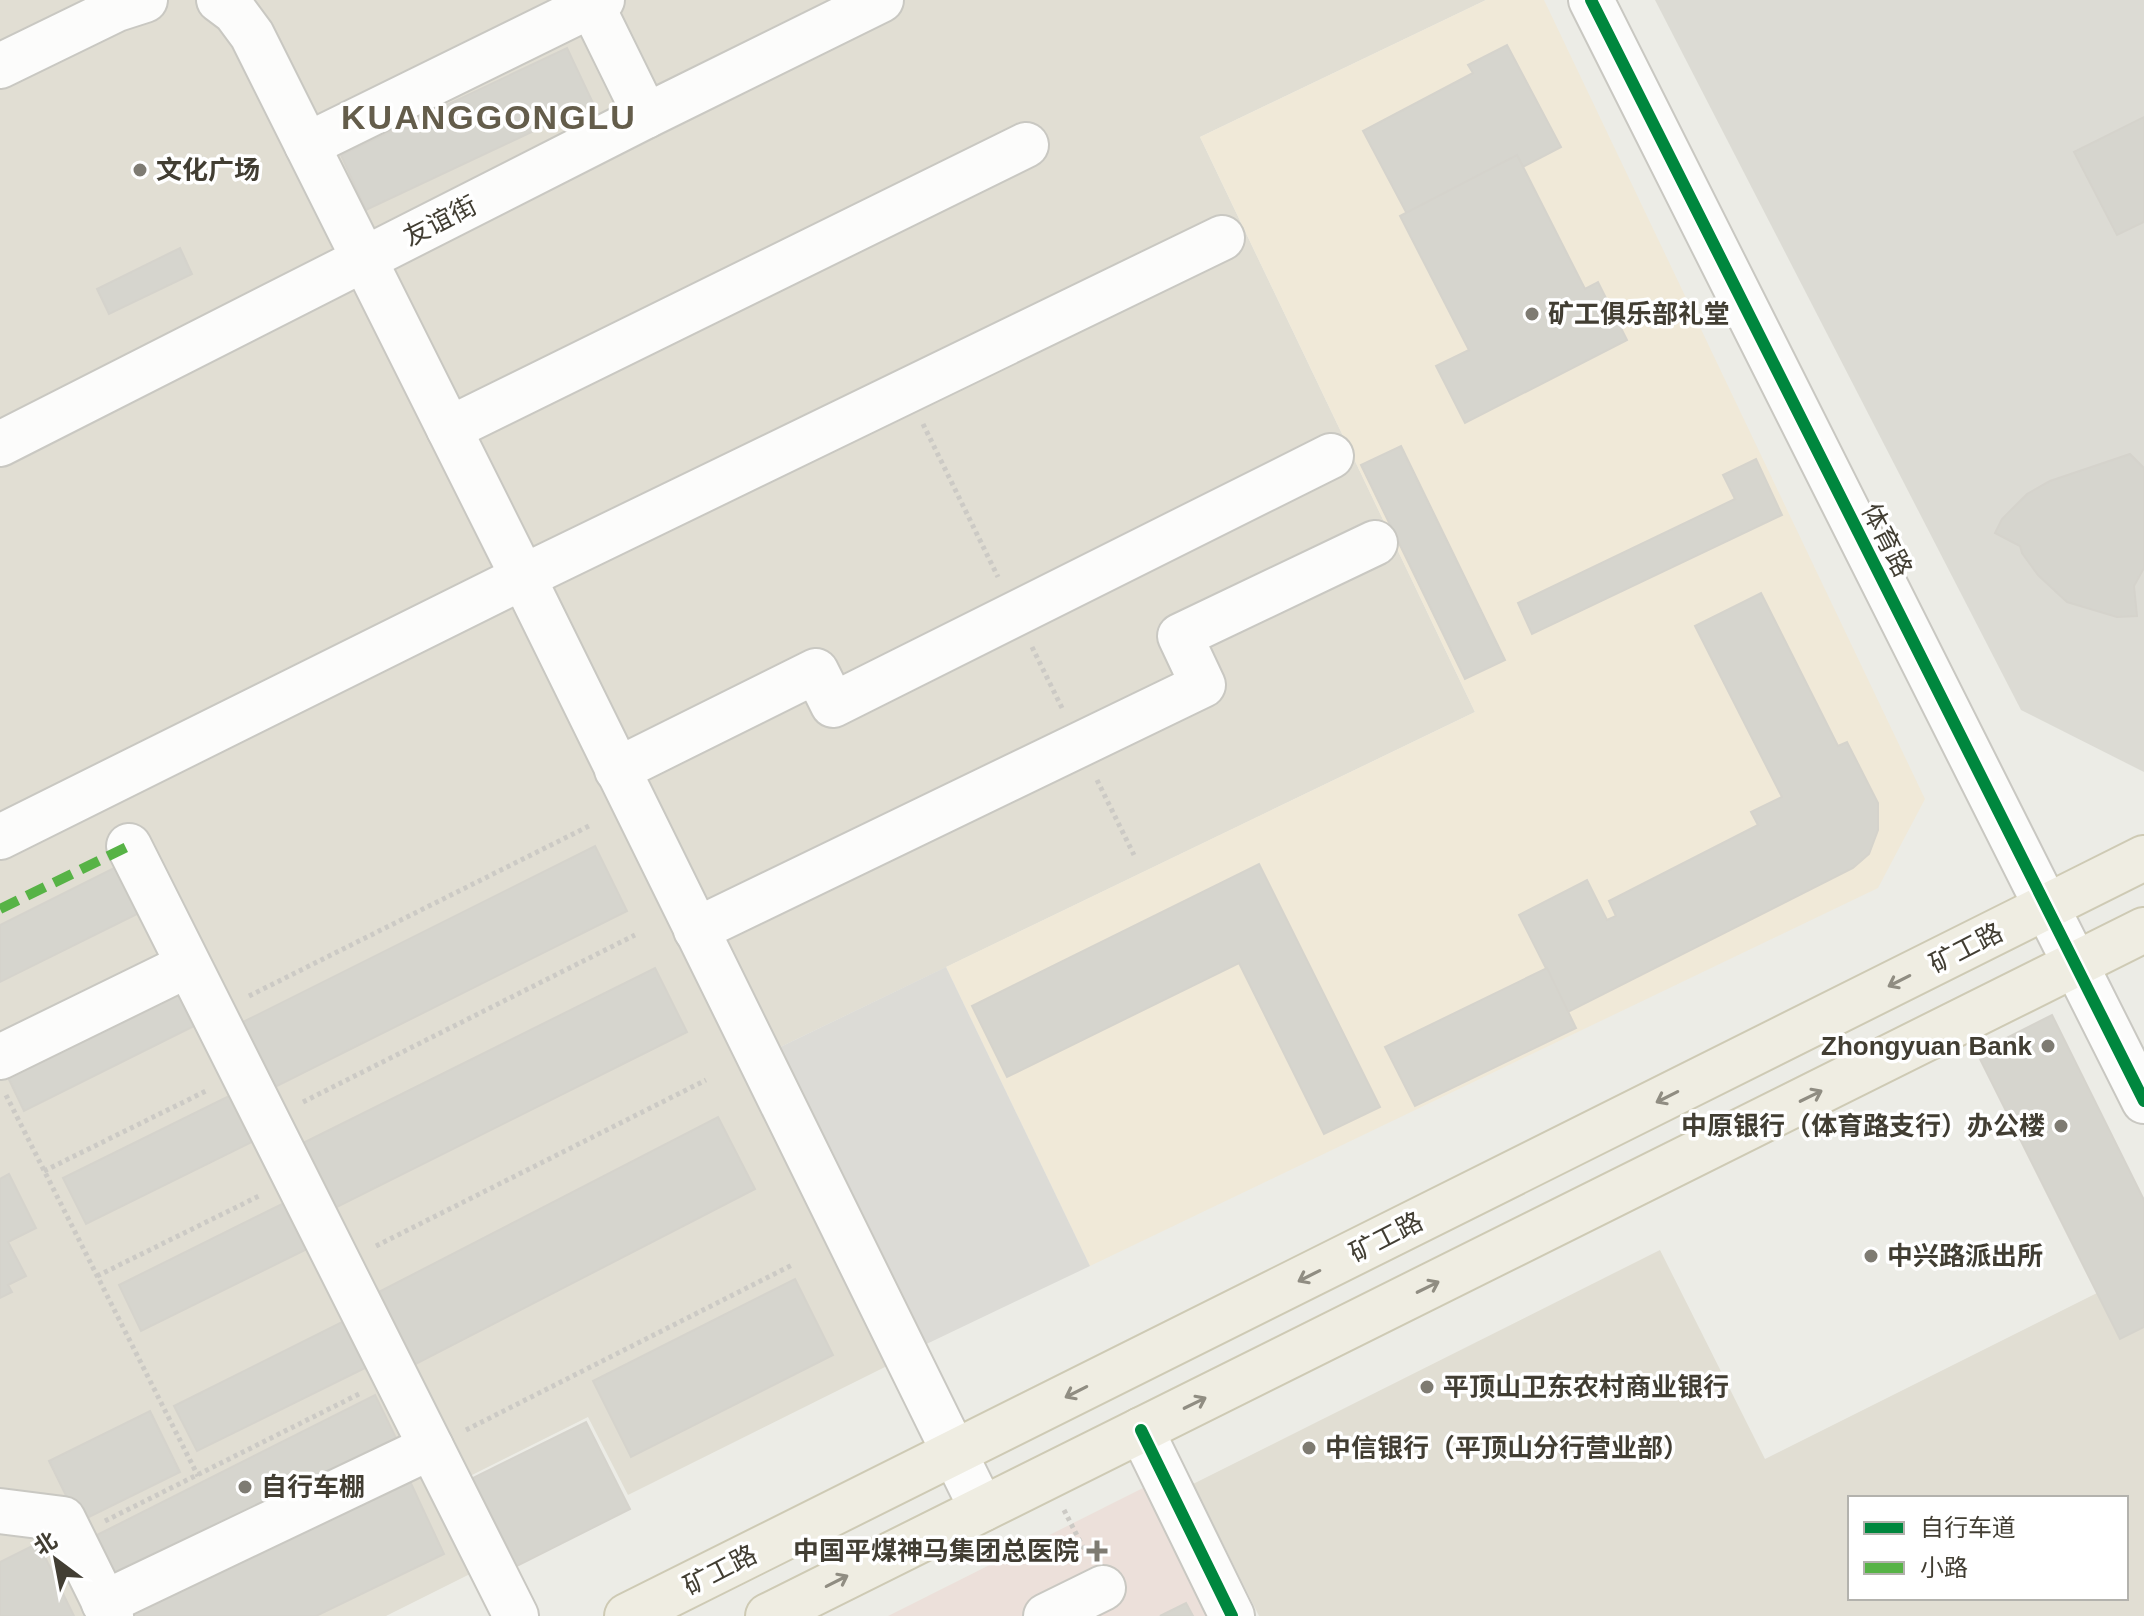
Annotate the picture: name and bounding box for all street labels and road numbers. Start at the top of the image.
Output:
street label: 友谊街 [398,190,482,252]
street label: 体育路 [1856,498,1918,582]
street label: 矿工路 [1924,917,2008,979]
street label: 矿工路 [1344,1206,1428,1268]
street label: 矿工路 [678,1539,762,1601]

